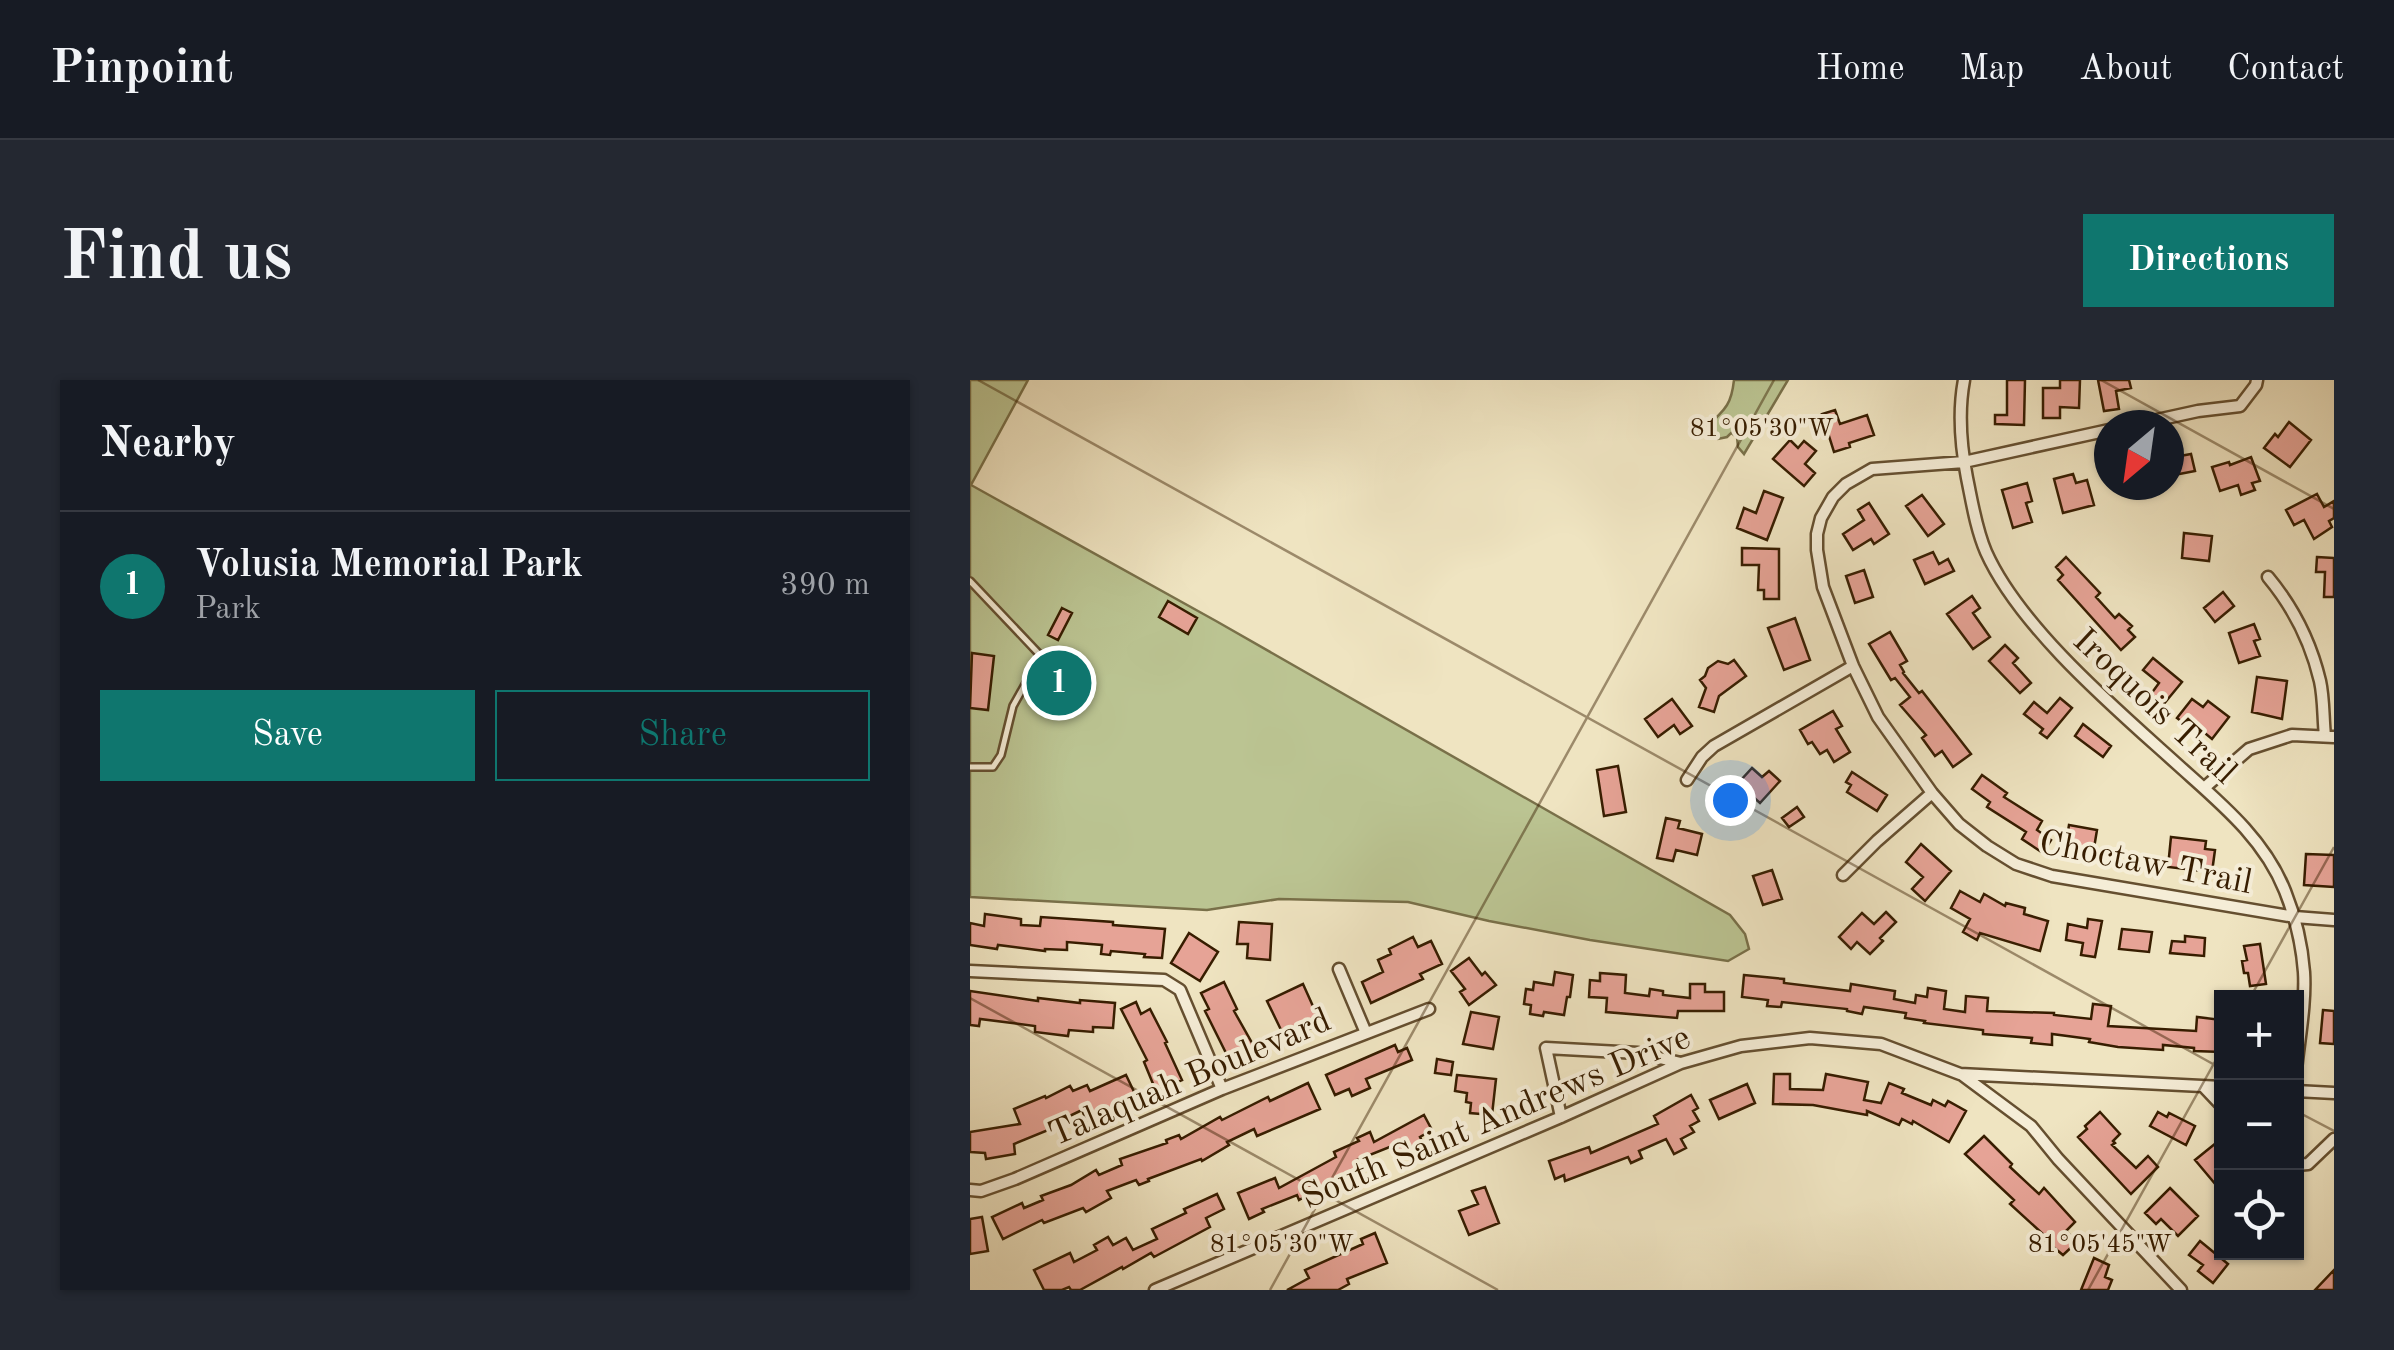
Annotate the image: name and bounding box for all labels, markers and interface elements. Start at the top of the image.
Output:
text: Pinpoint [50,45,233,93]
text: Home [1816,52,1905,87]
text: Map [1960,52,2024,87]
text: About [2079,52,2172,87]
text: Contact [2227,52,2344,87]
button: Directions [2083,214,2334,307]
text: Find us [60,225,292,295]
north arrow [2094,410,2184,500]
text: 81°05'30"W [1690,417,1834,442]
text: Nearby [100,424,236,466]
text: Volusia Memorial Park [195,547,583,585]
text: 1 [123,570,142,602]
text: 390 m [780,570,870,602]
text: Park [195,594,261,626]
street label: Iroquois Trail [2066,623,2243,791]
pin: 1 [1026,646,1092,720]
button: Save [100,690,475,781]
button: Share [495,690,870,781]
your location [1705,775,1756,826]
street label: Choctaw Trail [2036,826,2255,901]
map controls [2214,990,2304,1260]
button: + [2214,990,2304,1080]
street label: Talaquah Boulevard [1044,1003,1336,1154]
street label: South Saint Andrews Drive [1296,1020,1696,1216]
button: − [2214,1080,2304,1170]
button: locate [2214,1170,2304,1260]
text: 81°05'30"W [1210,1233,1354,1258]
text: 81°05'45"W [2028,1233,2172,1258]

